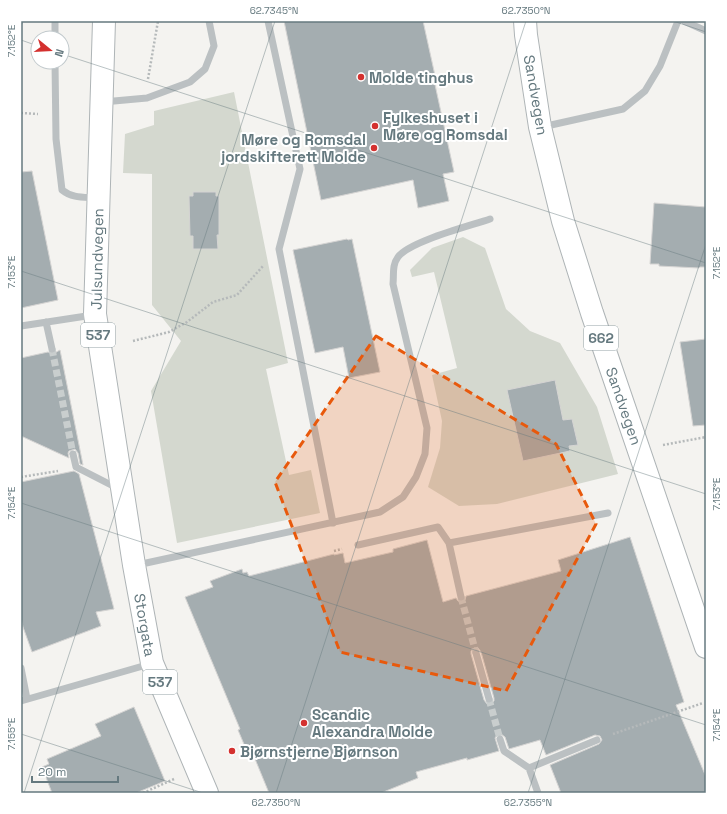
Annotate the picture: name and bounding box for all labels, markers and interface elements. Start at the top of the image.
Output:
text: 62.7345°N [250,4,298,17]
text: 62.7350°N [502,4,550,17]
text: 7.152°E [5,24,18,57]
north arrow [30,30,70,70]
text: N [52,47,67,59]
street label: Sandvegen [520,53,552,137]
place label: Molde tinghus [369,68,473,87]
marker: Molde tinghus [356,72,366,82]
place label: Fylkeshuset i Møre og Romsdal [383,108,508,144]
marker: Fylkeshuset i Møre og Romsdal [370,121,380,131]
place label: Møre og Romsdal jordskifterett Molde [220,130,366,166]
marker: Møre og Romsdal jordskifterett Molde [369,143,379,153]
street label: Julsundvegen [87,208,107,310]
text: 7.152°E [710,246,723,279]
text: 7.153°E [5,255,18,288]
road number: 537 [81,323,115,347]
road number: 662 [584,326,618,350]
street label: Sandvegen [602,365,646,447]
text: 7.153°E [710,477,723,510]
text: 7.154°E [5,486,18,519]
street label: Storgata [130,592,160,658]
road number: 537 [143,670,177,694]
place label: Scandic Alexandra Molde [312,705,433,741]
text: 7.154°E [710,708,723,741]
text: 7.155°E [5,717,18,750]
marker: Scandic Alexandra Molde [299,718,309,728]
place label: Bjørnstjerne Bjørnson [240,742,398,761]
marker: Bjørnstjerne Bjørnson [227,746,237,756]
scale bar [32,758,118,784]
text: 20 m [38,764,66,780]
text: 62.7350°N [252,796,300,809]
text: 62.7355°N [504,796,552,809]

